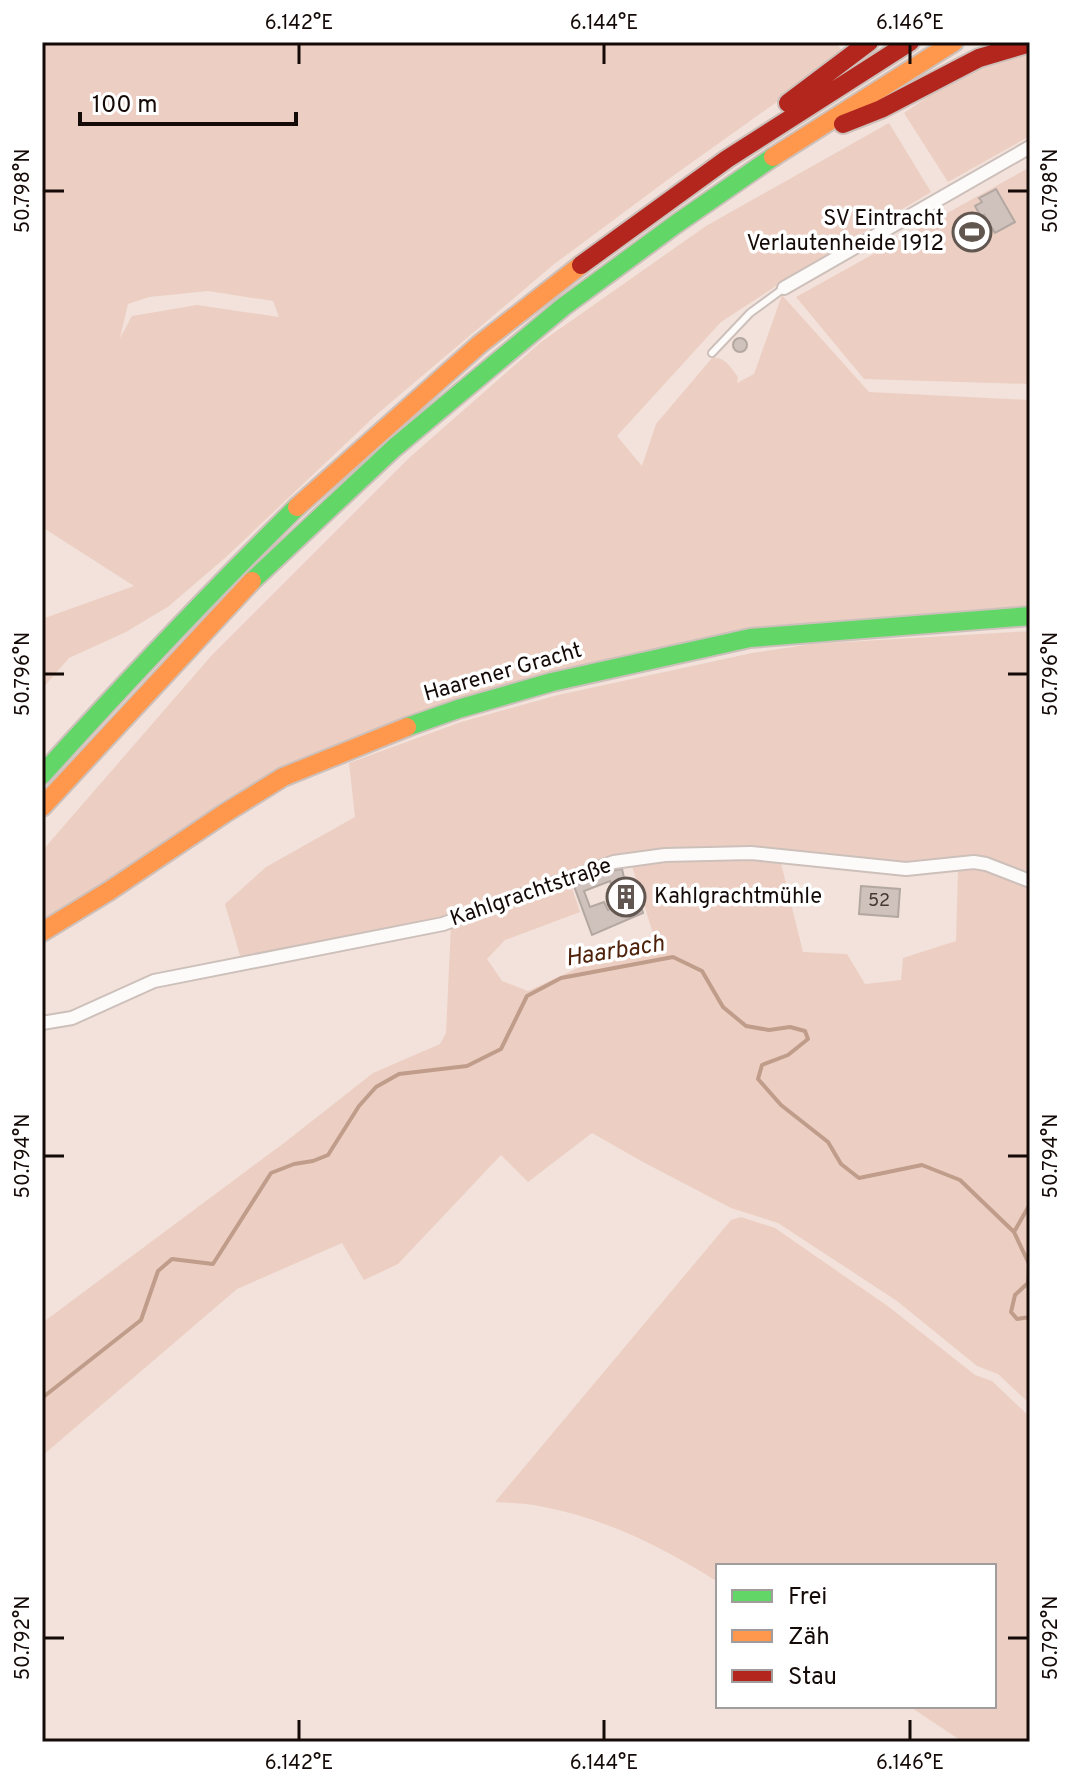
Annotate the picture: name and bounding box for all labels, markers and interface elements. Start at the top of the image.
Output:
text: 6.142°E [265,11,333,37]
text: 6.144°E [570,11,638,37]
text: 6.146°E [876,11,944,37]
scale bar [80,76,296,126]
text: 100 m [92,91,158,121]
text: 50.798°N [11,149,37,233]
text: 50.798°N [1039,149,1065,233]
place label: SV Eintracht Verlautenheide 1912 [746,206,944,258]
sports icon: SV Eintracht Verlautenheide 1912 [951,211,993,253]
text: 50.796°N [11,632,37,716]
text: 50.796°N [1039,632,1065,716]
street label: Haarener Gracht [421,638,585,708]
street label: Kahlgrachtstraße [447,853,615,933]
building icon: Kahlgrachtmühle [605,876,647,918]
place label: Kahlgrachtmühle [654,884,822,911]
house number: 52 [868,890,890,913]
water label: Haarbach [564,929,666,975]
text: 50.794°N [11,1114,37,1198]
text: 50.794°N [1039,1114,1065,1198]
legend [716,1564,996,1708]
text: Frei [788,1583,827,1613]
text: 50.792°N [11,1596,37,1680]
text: 50.792°N [1039,1596,1065,1680]
text: Zäh [788,1623,830,1653]
text: Stau [788,1663,837,1693]
text: 6.142°E [265,1751,333,1777]
text: 6.144°E [570,1751,638,1777]
text: 6.146°E [876,1751,944,1777]

